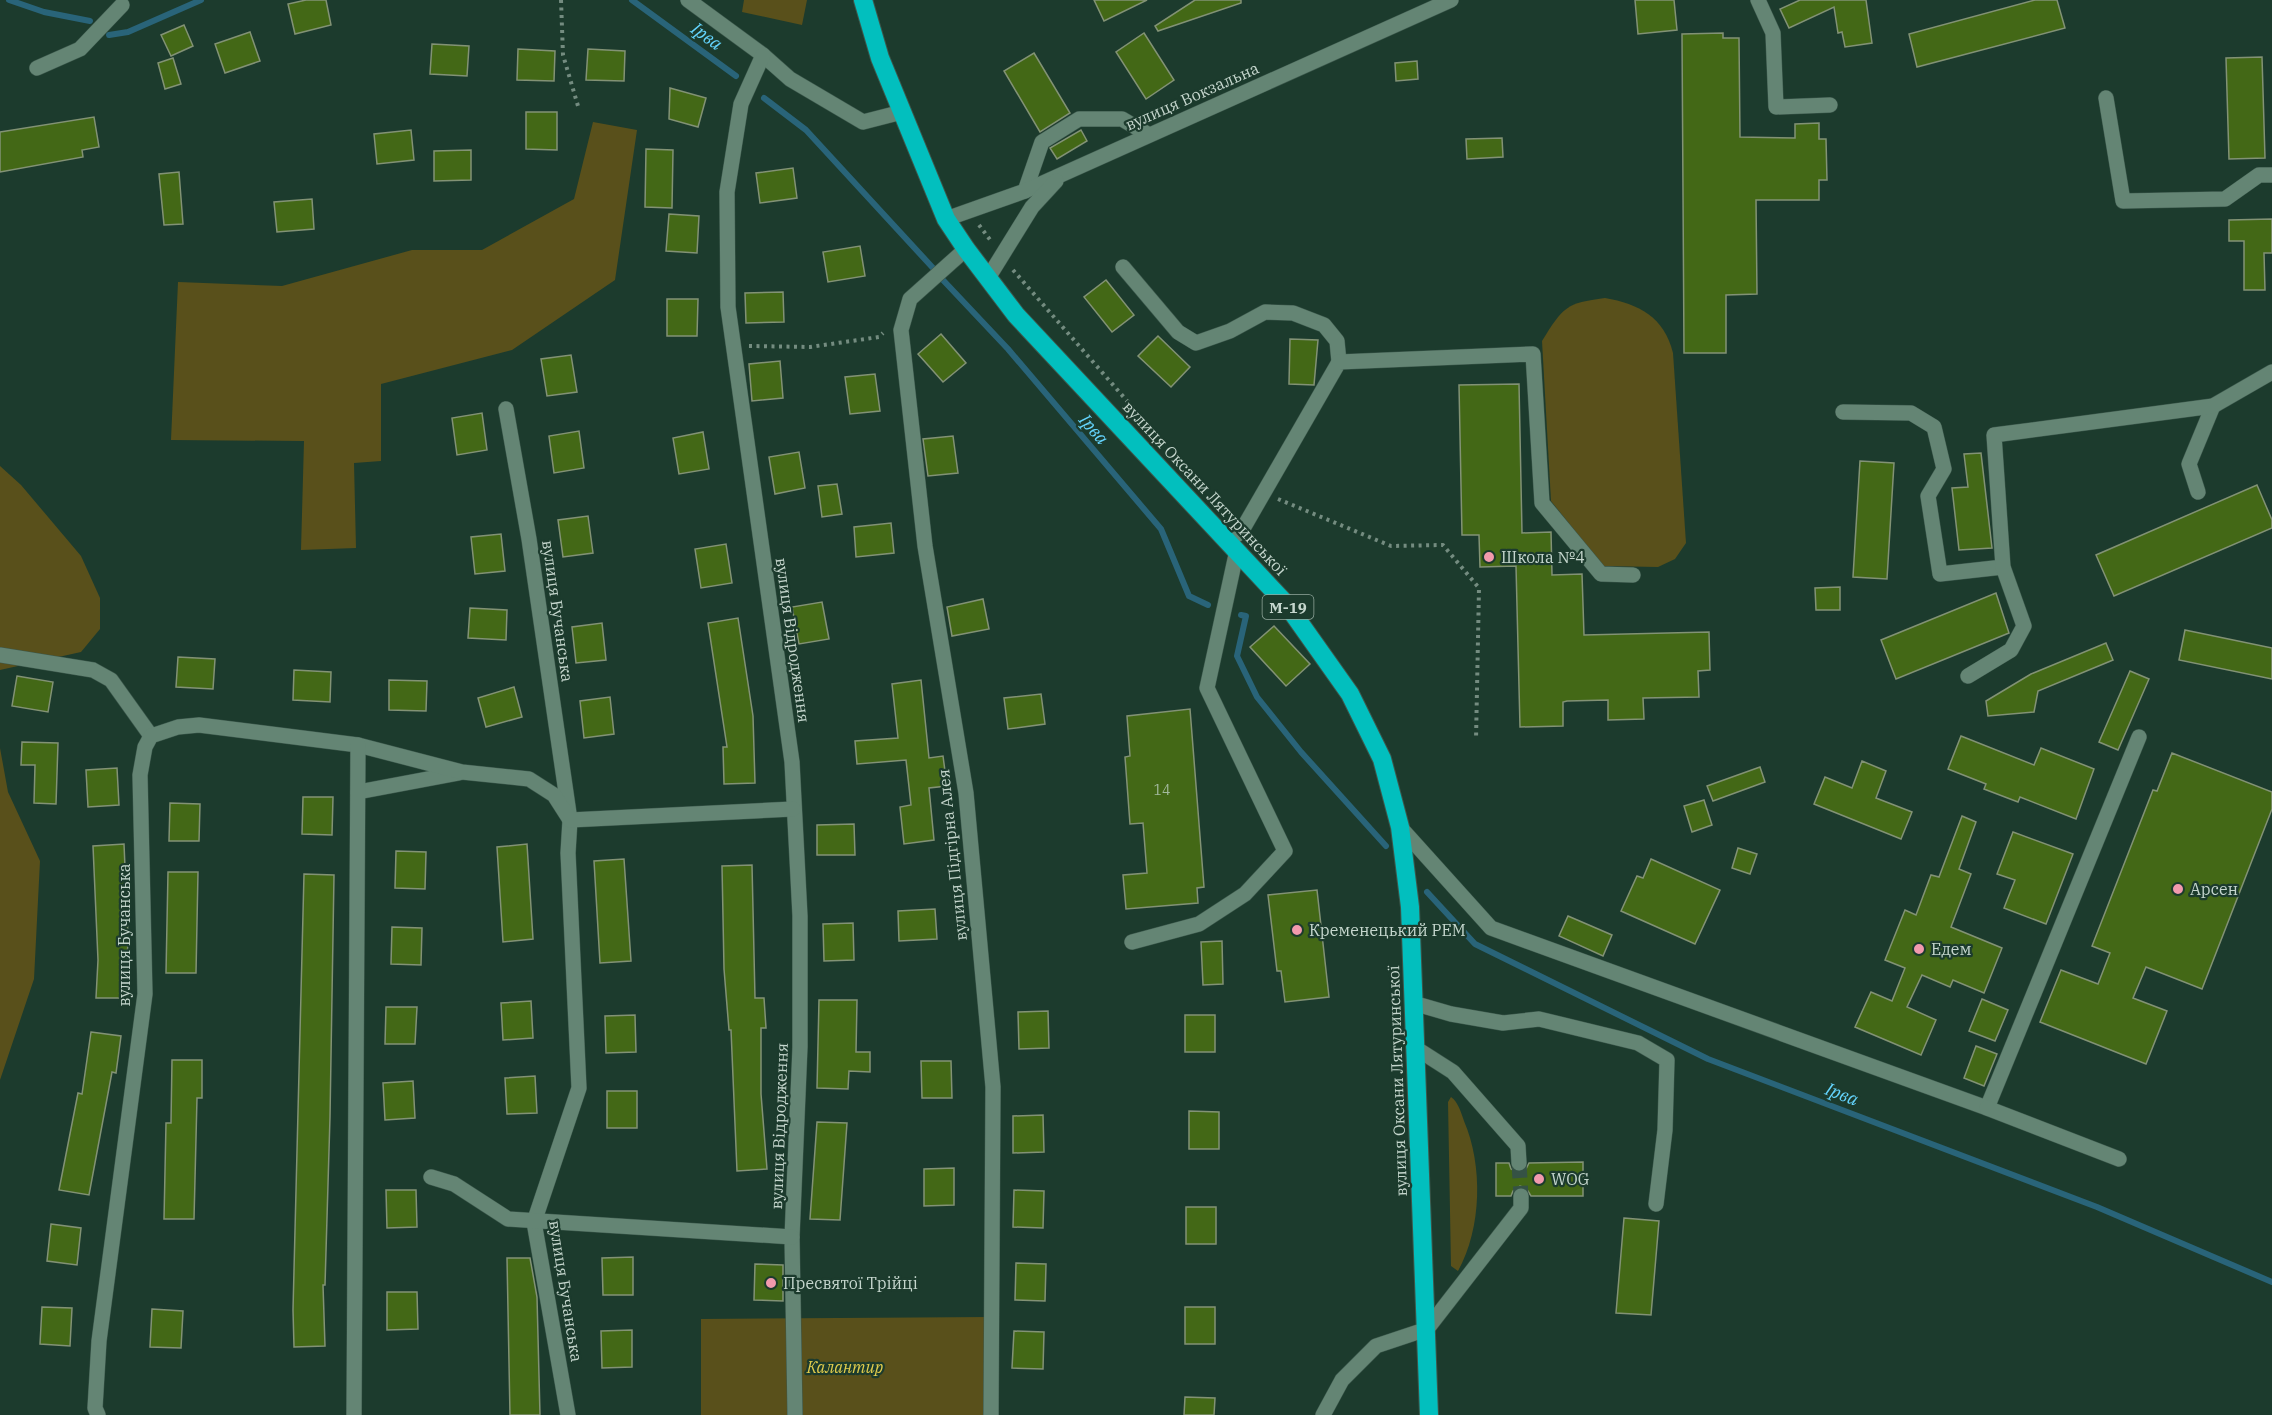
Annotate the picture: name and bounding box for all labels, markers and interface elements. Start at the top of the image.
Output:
water label: Ірва [686,16,727,55]
street label: вулиця Вокзальна [1122,57,1262,134]
street label: вулиця Оксани Лятуринської [1119,397,1291,579]
water label: Ірва [1074,408,1114,449]
street label: вулиця Бучанська [538,539,578,684]
place label: Школа №4 [1501,547,1585,567]
marker: Школа №4 [1482,550,1496,564]
street label: вулиця Відродження [772,556,814,724]
road number: М-19 [1262,595,1314,619]
street label: вулиця Підгірна Алея [933,768,971,942]
house number: 14 [1154,781,1170,799]
street label: вулиця Бучанська [114,863,134,1007]
place label: Арсен [2190,879,2238,899]
marker: Арсен [2171,882,2185,896]
place label: Кременецький РЕМ [1309,920,1466,940]
marker: Кременецький РЕМ [1290,923,1304,937]
place label: Едем [1931,939,1972,959]
marker: Едем [1912,942,1926,956]
street label: вулиця Оксани Лятуринської [1383,965,1411,1197]
street label: вулиця Відродження [766,1042,792,1210]
water label: Ірва [1821,1077,1862,1111]
place label: WOG [1551,1169,1589,1189]
marker: WOG [1532,1172,1546,1186]
street label: вулиця Бучанська [545,1219,587,1364]
place label: Пресвятої Трійці [783,1273,918,1293]
marker: Пресвятої Трійці [764,1276,778,1290]
park label: Калантир [806,1357,883,1377]

